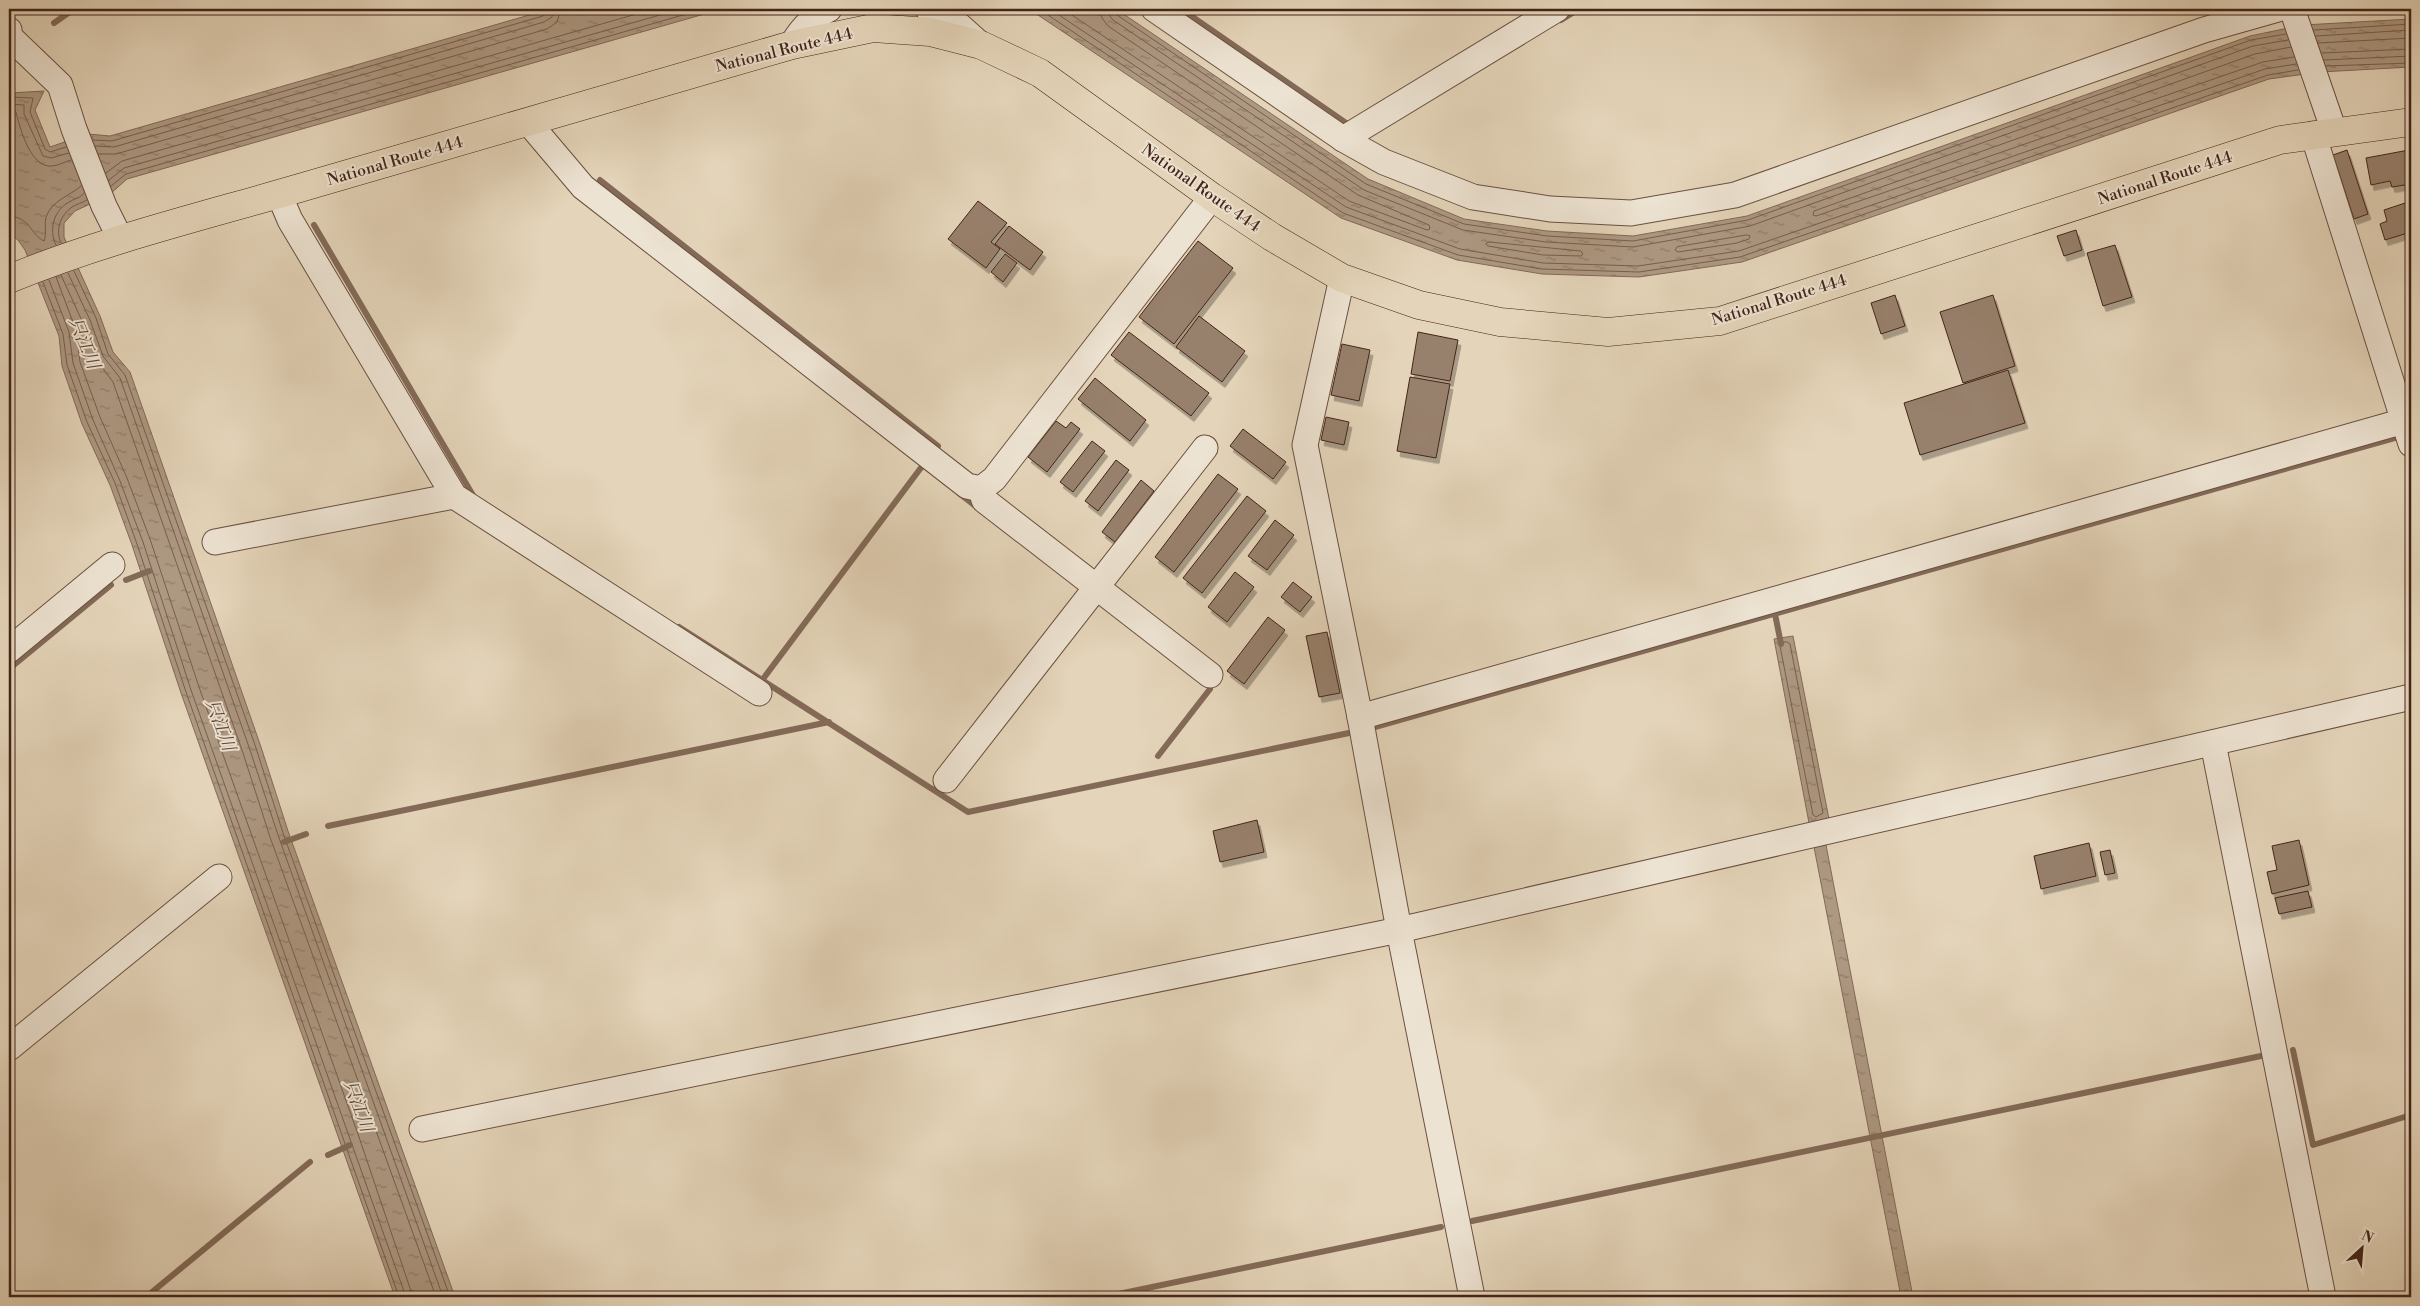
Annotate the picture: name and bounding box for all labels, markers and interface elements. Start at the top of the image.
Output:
street label: National Route 444 [713,23,855,77]
street label: National Route 444 [325,132,466,190]
street label: National Route 444 [1138,140,1265,237]
street label: National Route 444 [2095,147,2235,209]
street label: National Route 444 [1709,270,1850,330]
water label: 只江川 [63,314,106,374]
water label: 只江川 [200,696,241,756]
water label: 只江川 [338,1077,379,1137]
north arrow [2338,1224,2388,1274]
text: N [2358,1227,2376,1248]

